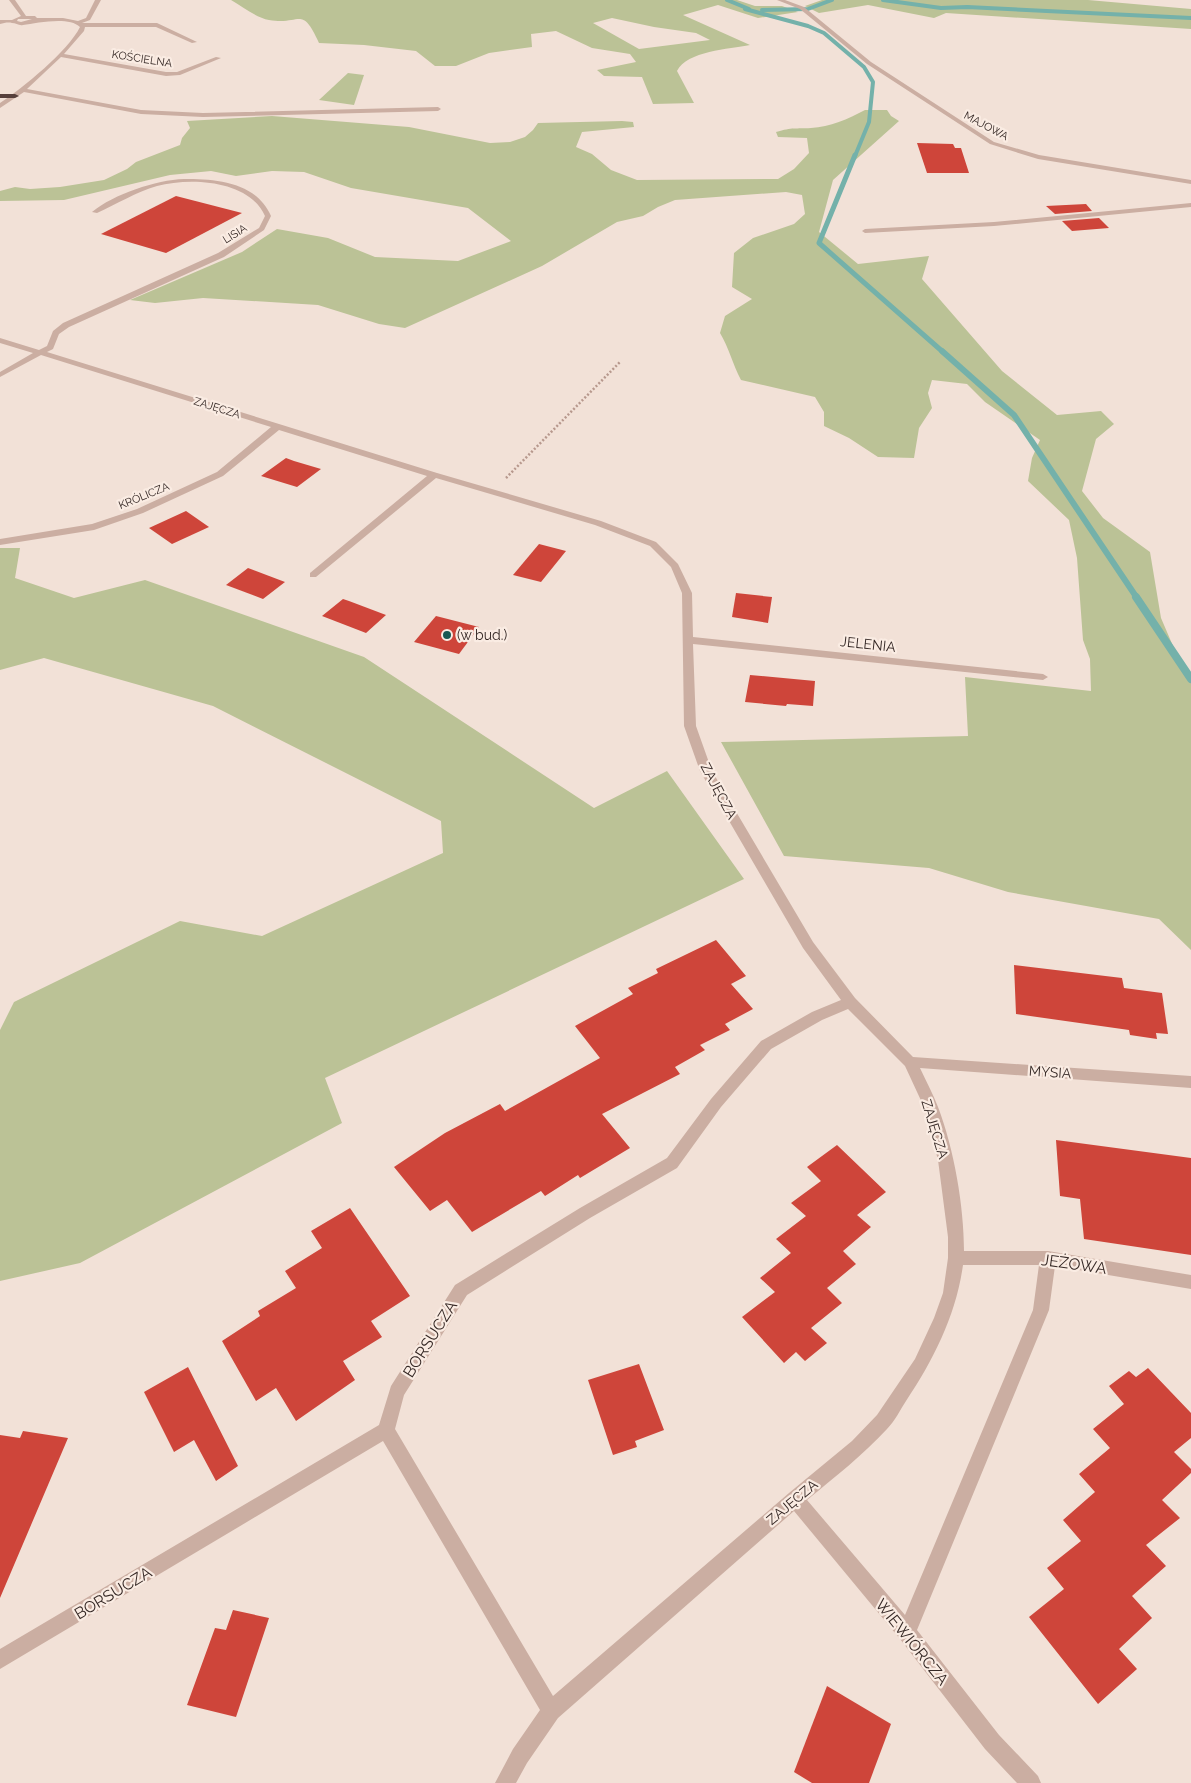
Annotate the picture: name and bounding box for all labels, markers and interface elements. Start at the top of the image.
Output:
street label: KOŚCIELNA [111,47,174,70]
street label: MAJOWA [961,109,1011,143]
street label: LISIA [221,221,250,246]
street label: ZAJĘCZA [192,395,242,421]
street label: KRÓLICZA [116,479,172,512]
place label: (w bud.) [457,627,507,643]
marker: (w bud.) [441,629,453,641]
street label: JELENIA [839,633,897,655]
street label: ZAJĘCZA [698,760,741,822]
street label: MYSIA [1028,1063,1072,1081]
street label: ZAJĘCZA [918,1097,952,1161]
street label: JEŻOWA [1040,1249,1108,1278]
street label: BORSUCZA [399,1297,461,1381]
street label: ZAJĘCZA [763,1476,821,1528]
street label: BORSUCZA [71,1562,155,1623]
street label: WIEWIÓRCZA [871,1594,953,1689]

